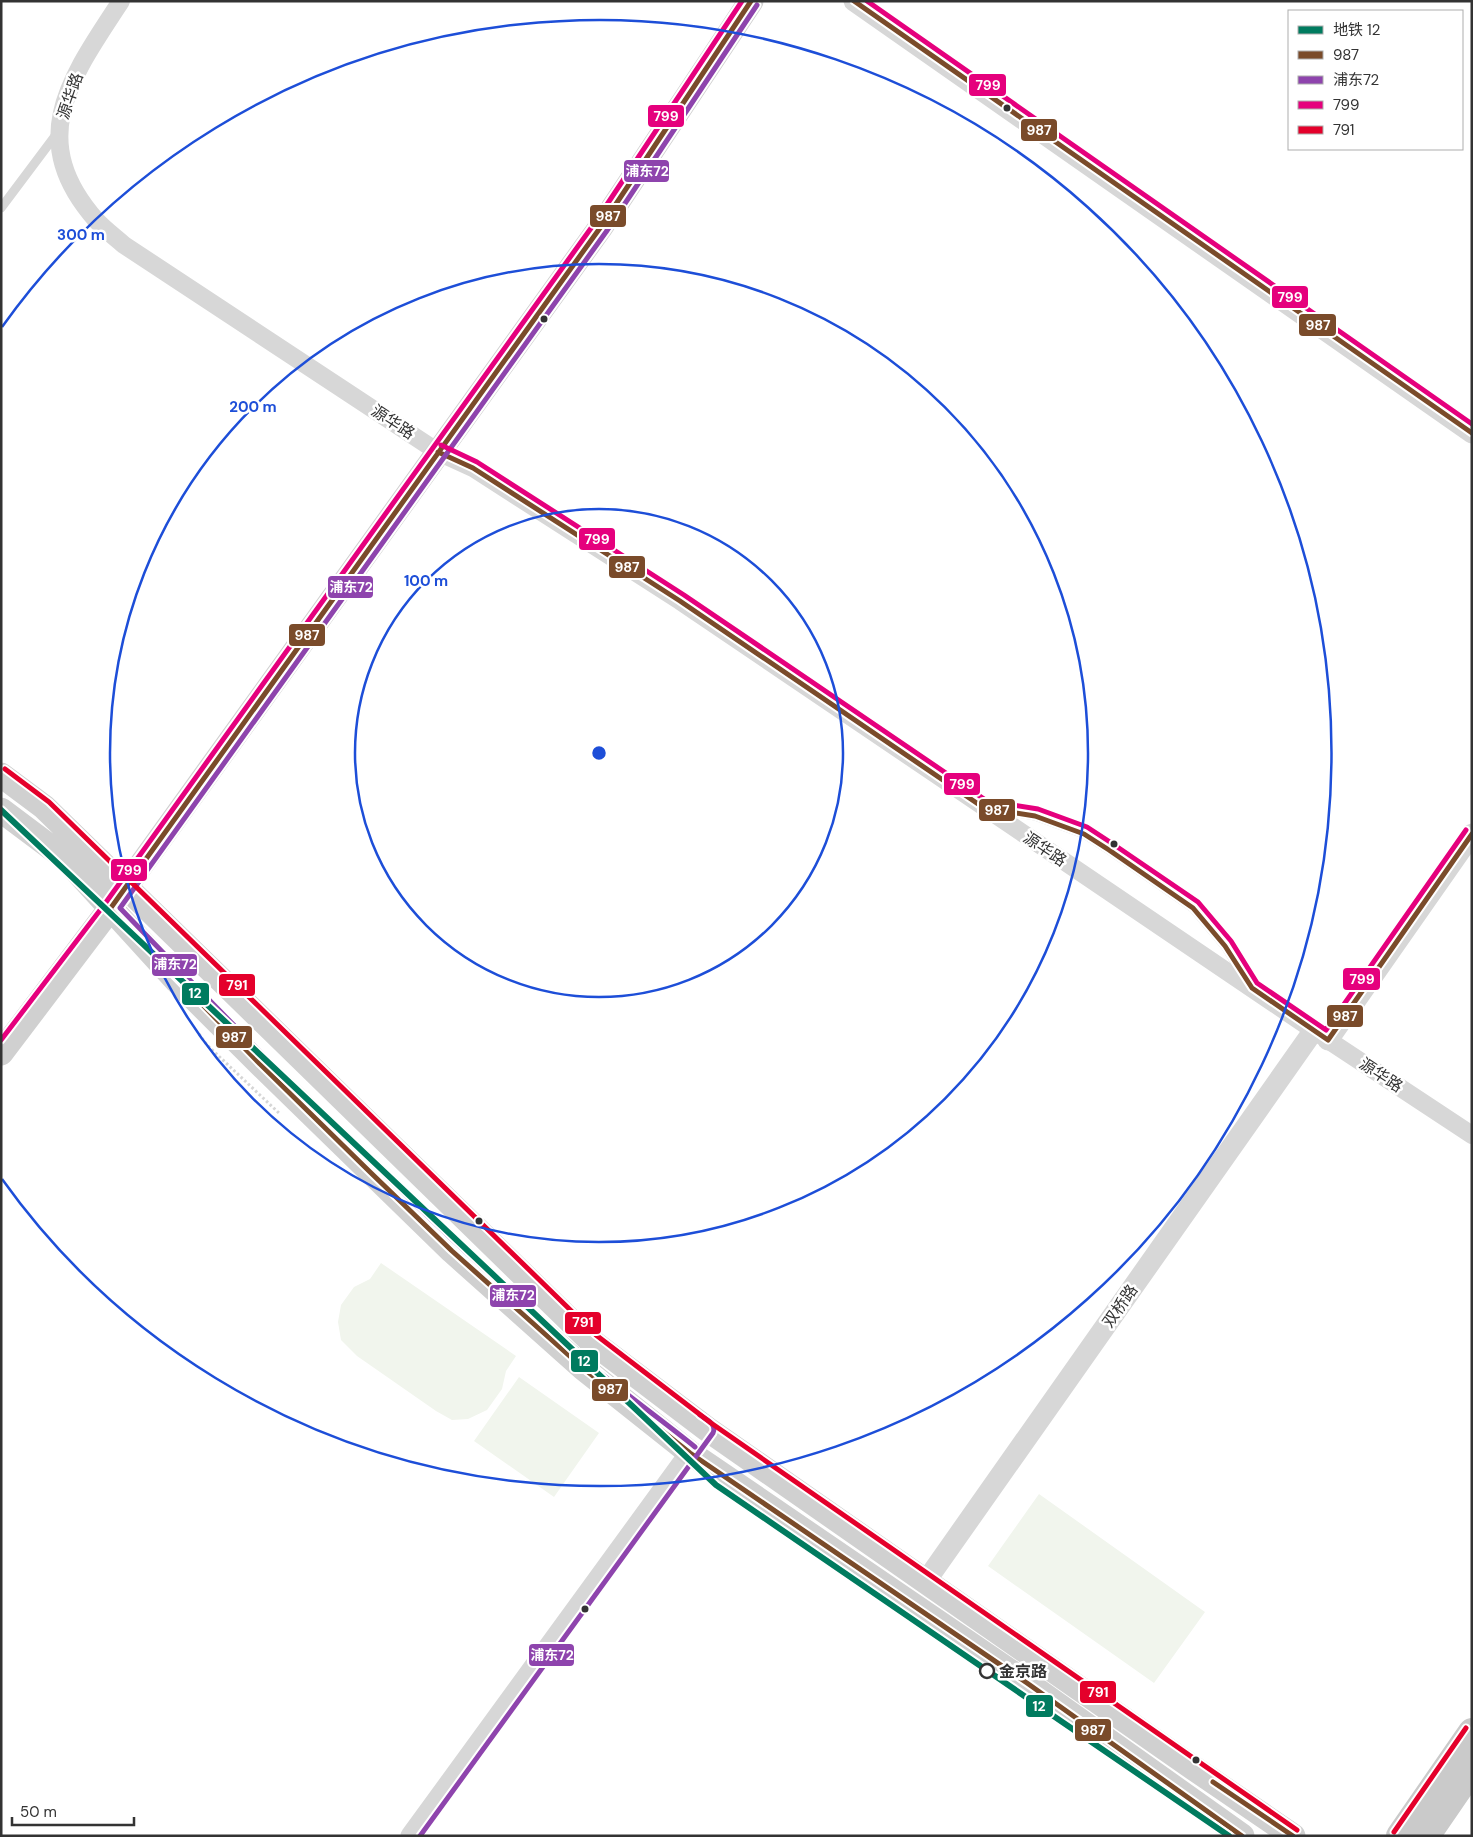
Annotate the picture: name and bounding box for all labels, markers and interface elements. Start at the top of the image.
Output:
legend [1288,10,1463,150]
text: 地铁 12 [1333,20,1380,40]
text: 987 [1333,45,1359,65]
street label: 源华路 [52,70,88,122]
text: 浦东72 [1333,70,1379,90]
line badge: 799 [968,73,1007,97]
text: 799 [975,76,1001,94]
text: 799 [1333,95,1359,115]
unlabelled marker [1002,103,1012,113]
line badge: 799 [647,104,685,128]
text: 799 [653,107,679,125]
line badge: 987 [1020,118,1058,142]
text: 791 [1333,120,1354,140]
text: 987 [1026,121,1052,139]
line badge: 浦东72 [623,159,670,183]
text: 浦东72 [625,162,669,180]
line badge: 987 [589,204,627,228]
text: 987 [595,207,621,225]
text: 300 m [57,225,105,245]
line badge: 799 [1271,285,1309,309]
text: 799 [1277,288,1303,306]
line badge: 987 [1298,313,1337,337]
unlabelled marker [539,314,549,324]
text: 987 [1305,316,1331,334]
text: 200 m [229,397,277,417]
street label: 源华路 [367,400,419,444]
line badge: 799 [578,527,616,551]
text: 799 [584,530,610,548]
line badge: 987 [608,555,646,579]
text: 987 [614,558,640,576]
text: 100 m [404,571,448,591]
line badge: 浦东72 [327,575,374,599]
text: 浦东72 [329,578,373,596]
line badge: 987 [288,623,326,647]
text: 987 [294,626,320,644]
centre of rings [590,744,608,762]
line badge: 799 [943,772,981,796]
text: 799 [949,775,975,793]
line badge: 987 [978,798,1016,822]
text: 987 [984,801,1010,819]
street label: 源华路 [1019,827,1071,871]
unlabelled marker [1109,839,1119,849]
line badge: 799 [110,858,148,882]
text: 799 [116,861,142,879]
line badge: 浦东72 [151,953,198,977]
text: 浦东72 [153,955,197,973]
line badge: 799 [1342,967,1381,991]
text: 799 [1349,970,1375,988]
line badge: 791 [218,973,256,997]
text: 791 [226,976,248,994]
line badge: 12 [181,982,210,1006]
text: 12 [188,984,202,1002]
line badge: 987 [1326,1004,1364,1028]
text: 987 [1332,1007,1358,1025]
line badge: 987 [215,1025,253,1049]
text: 987 [221,1028,247,1046]
street label: 源华路 [1355,1053,1407,1097]
unlabelled marker [474,1216,484,1226]
street label: 双桥路 [1098,1280,1142,1332]
line badge: 浦东72 [489,1284,537,1308]
text: 浦东72 [491,1286,535,1304]
line badge: 791 [564,1311,602,1335]
text: 791 [572,1313,594,1331]
line badge: 12 [570,1349,599,1373]
text: 12 [577,1352,591,1370]
line badge: 987 [591,1378,629,1402]
text: 987 [597,1380,623,1398]
unlabelled marker [580,1604,590,1614]
line badge: 浦东72 [528,1643,575,1667]
text: 浦东72 [530,1646,574,1664]
place label: 金京路 [999,1661,1047,1682]
marker: 金京路 [979,1663,995,1679]
line badge: 791 [1079,1680,1117,1704]
text: 791 [1087,1683,1109,1701]
line badge: 12 [1025,1694,1054,1718]
text: 12 [1032,1697,1046,1715]
line badge: 987 [1074,1718,1112,1742]
text: 987 [1080,1721,1106,1739]
unlabelled marker [1191,1755,1201,1765]
scale bar [12,1794,135,1826]
text: 50 m [20,1802,57,1822]

